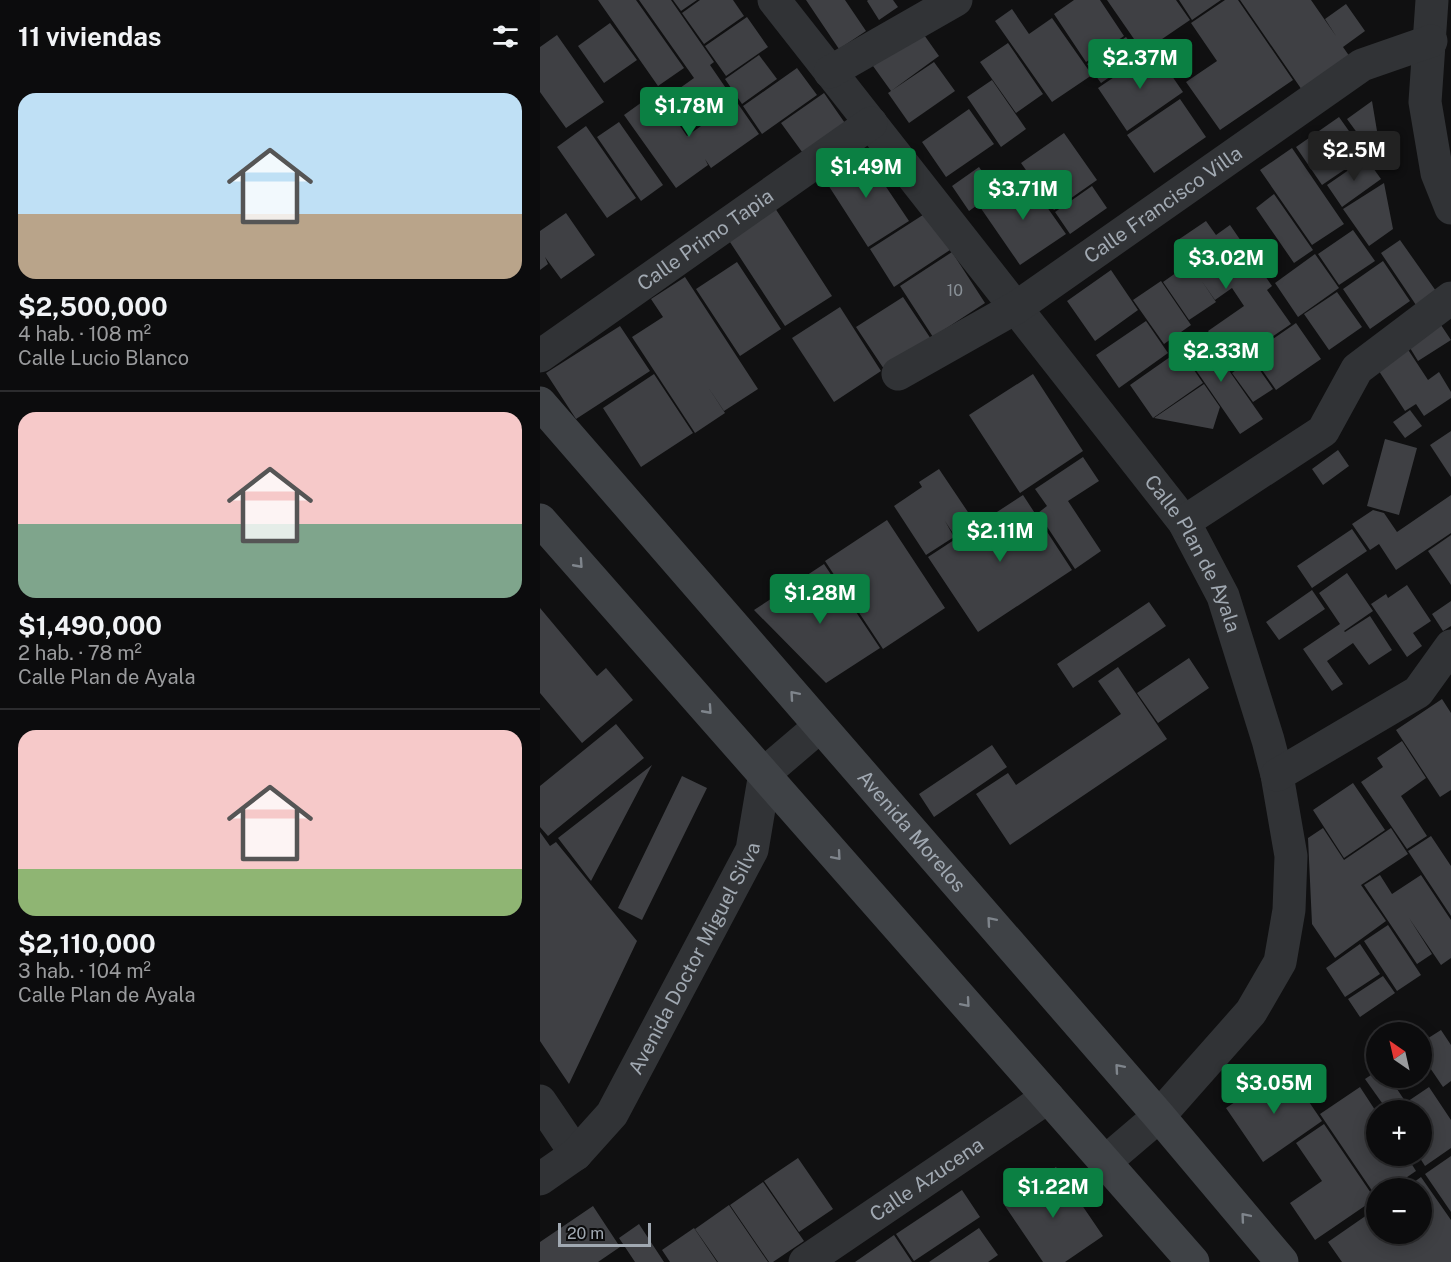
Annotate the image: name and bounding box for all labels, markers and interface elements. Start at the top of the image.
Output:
icon: filters [489,20,522,53]
text: 11 viviendas [18,21,162,52]
pin: $2.37M [1091,39,1189,90]
text: $2.37M [1102,46,1178,70]
pin: $1.78M [640,87,738,138]
text: $1.78M [654,94,724,118]
pin: $2.5M [1312,131,1396,182]
icon: home [216,132,324,240]
text: $2.5M [1322,138,1386,162]
street label: Calle Francisco Villa [1079,141,1247,268]
pin: $1.49M [817,148,915,199]
text: $1.49M [830,155,902,179]
pin: $3.71M [974,170,1072,221]
text: $3.71M [988,177,1058,201]
street label: Calle Primo Tapia [633,184,778,296]
pin: $3.02M [1177,239,1275,290]
text: $3.02M [1188,246,1264,270]
house number: 10 [947,281,963,300]
text: $2,500,000 [18,291,168,322]
text: 4 hab. · 108 m² [18,322,151,346]
pin: $2.33M [1172,332,1270,383]
text: $2.33M [1183,339,1259,363]
text: Calle Lucio Blanco [18,346,189,370]
icon: home [216,451,324,559]
street label: Calle Plan de Ayala [1140,470,1246,635]
pin: $2.11M [951,512,1049,563]
text: $2.11M [966,519,1034,543]
one-way arrow [572,557,583,568]
pin: $1.28M [771,574,869,625]
text: $1.28M [784,581,856,605]
text: $1,490,000 [18,610,162,641]
text: 2 hab. · 78 m² [18,641,142,665]
text: Calle Plan de Ayala [18,665,195,689]
one-way arrow [790,691,801,702]
one-way arrow [701,703,712,714]
street label: Avenida Morelos [852,765,971,897]
icon: home [216,769,324,877]
street label: Avenida Doctor Miguel Silva [623,841,765,1078]
one-way arrow [830,849,841,860]
one-way arrow [987,917,998,928]
text: $2,110,000 [18,928,156,959]
text: 3 hab. · 104 m² [18,959,151,983]
text: Calle Plan de Ayala [18,983,195,1007]
one-way arrow [959,996,970,1007]
north arrow [1366,1022,1432,1088]
map controls [1366,1022,1432,1244]
one-way arrow [1115,1064,1126,1075]
pin: $3.05M [1225,1064,1323,1115]
text: $3.05M [1235,1071,1313,1095]
button: + [1366,1100,1432,1166]
street label: Calle Azucena [865,1132,988,1227]
pin: $1.22M [1004,1168,1102,1219]
text: $1.22M [1017,1175,1089,1199]
button: − [1366,1178,1432,1244]
one-way arrow [1241,1213,1252,1224]
scale bar [558,1220,651,1248]
text: 20 m [567,1224,604,1243]

